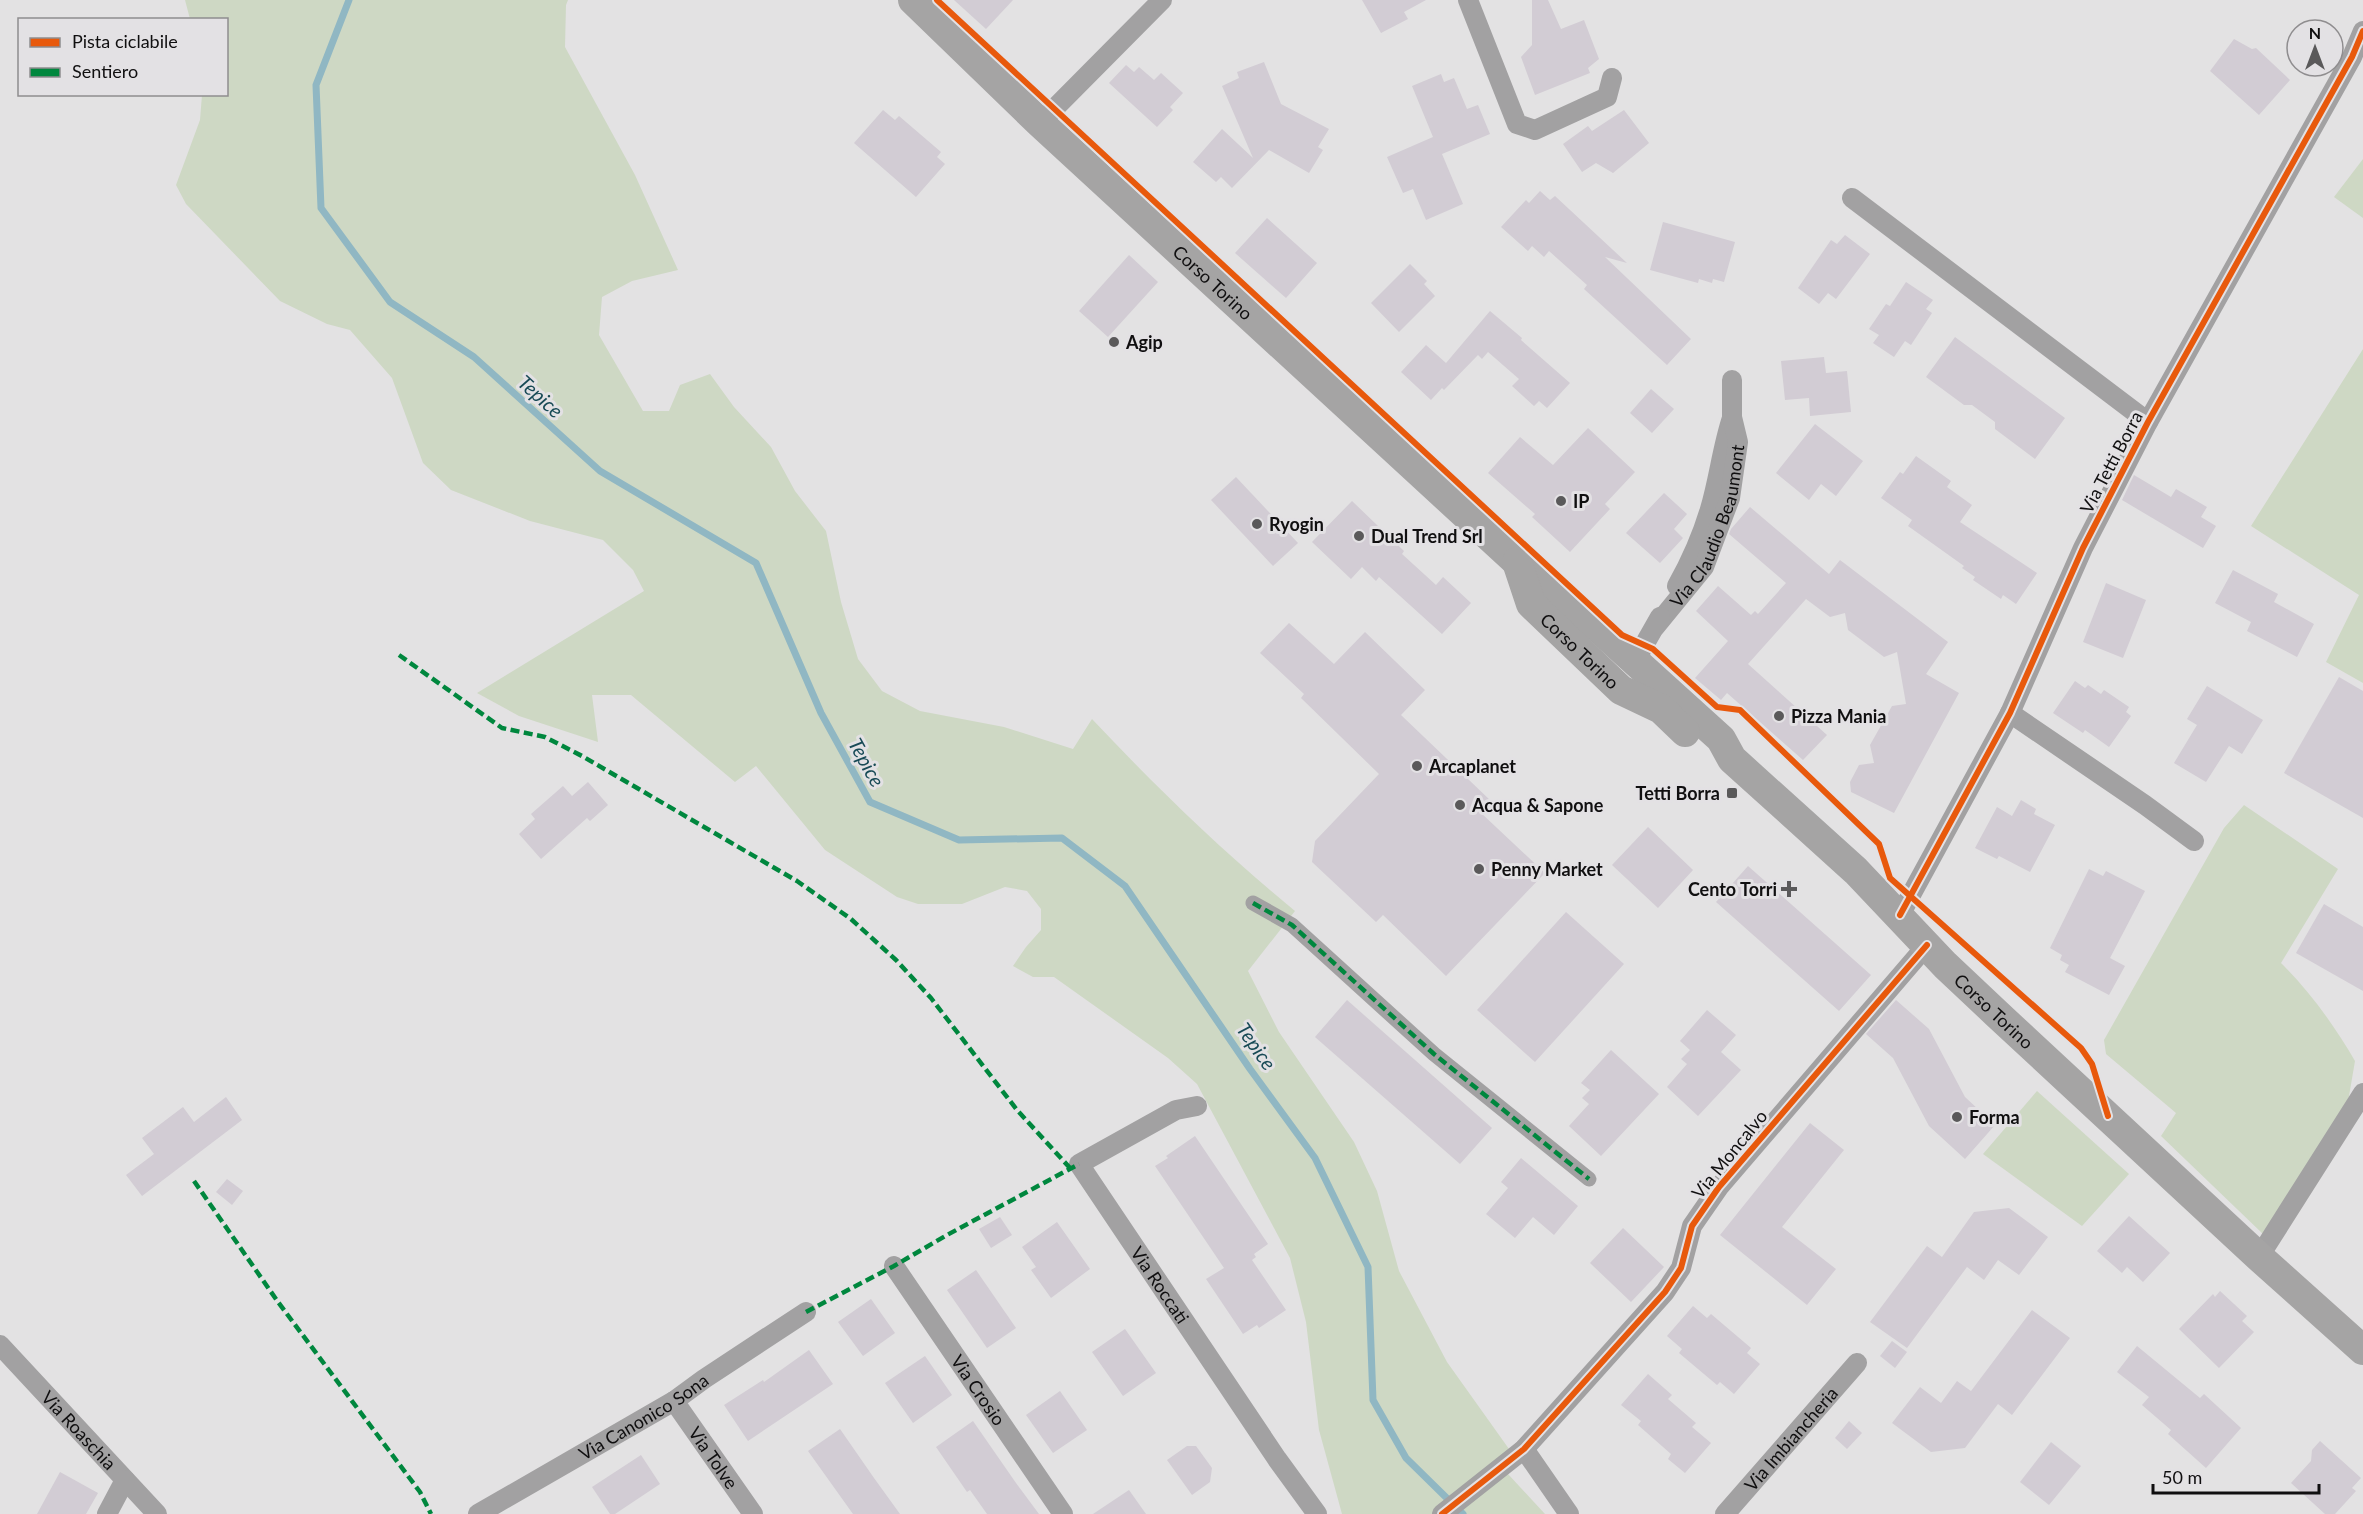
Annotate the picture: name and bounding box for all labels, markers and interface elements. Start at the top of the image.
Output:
legend [18,18,228,96]
north arrow [2285,18,2345,78]
text: N [2309,23,2321,42]
text: Pista ciclabile [72,30,178,52]
text: Sentiero [72,60,138,82]
street label: Corso Torino [1169,240,1257,324]
place label: Agip [1125,331,1163,353]
marker: Agip [1107,335,1121,349]
water label: Tepice [514,370,568,422]
street label: Via Tetti Borra [2075,407,2147,517]
street label: Via Claudio Beaumont [1665,443,1749,612]
place label: IP [1573,490,1589,512]
marker: IP [1554,494,1568,508]
place label: Ryogin [1269,513,1324,535]
marker: Ryogin [1250,517,1264,531]
place label: Dual Trend Srl [1371,525,1483,547]
marker: Dual Trend Srl [1352,529,1366,543]
street label: Corso Torino [1536,608,1624,693]
place label: Pizza Mania [1791,705,1887,727]
marker: Pizza Mania [1772,709,1786,723]
water label: Tepice [844,733,890,791]
place label: Arcaplanet [1428,755,1516,777]
marker: Arcaplanet [1410,759,1424,773]
place label: Tetti Borra [1636,782,1720,804]
marker: Tetti Borra [1725,786,1739,800]
place label: Acqua & Sapone [1471,794,1604,816]
marker: Acqua & Sapone [1453,798,1467,812]
place label: Penny Market [1491,858,1603,880]
marker: Penny Market [1472,862,1486,876]
place label: Cento Torri [1688,878,1777,900]
marker: Cento Torri [1782,882,1796,896]
street label: Corso Torino [1950,969,2038,1053]
water label: Tepice [1232,1018,1282,1074]
street label: Via Moncalvo [1687,1105,1771,1203]
place label: Forma [1969,1106,2020,1128]
marker: Forma [1950,1110,1964,1124]
street label: Via Roccati [1126,1242,1194,1328]
street label: Via Crosio [947,1350,1010,1430]
street label: Via Canonico Sona [575,1369,713,1465]
street label: Via Imbiancheria [1739,1382,1842,1495]
street label: Via Roaschia [37,1386,121,1474]
street label: Via Tolve [684,1422,743,1493]
scale bar [2153,1457,2320,1495]
text: 50 m [2162,1466,2202,1488]

